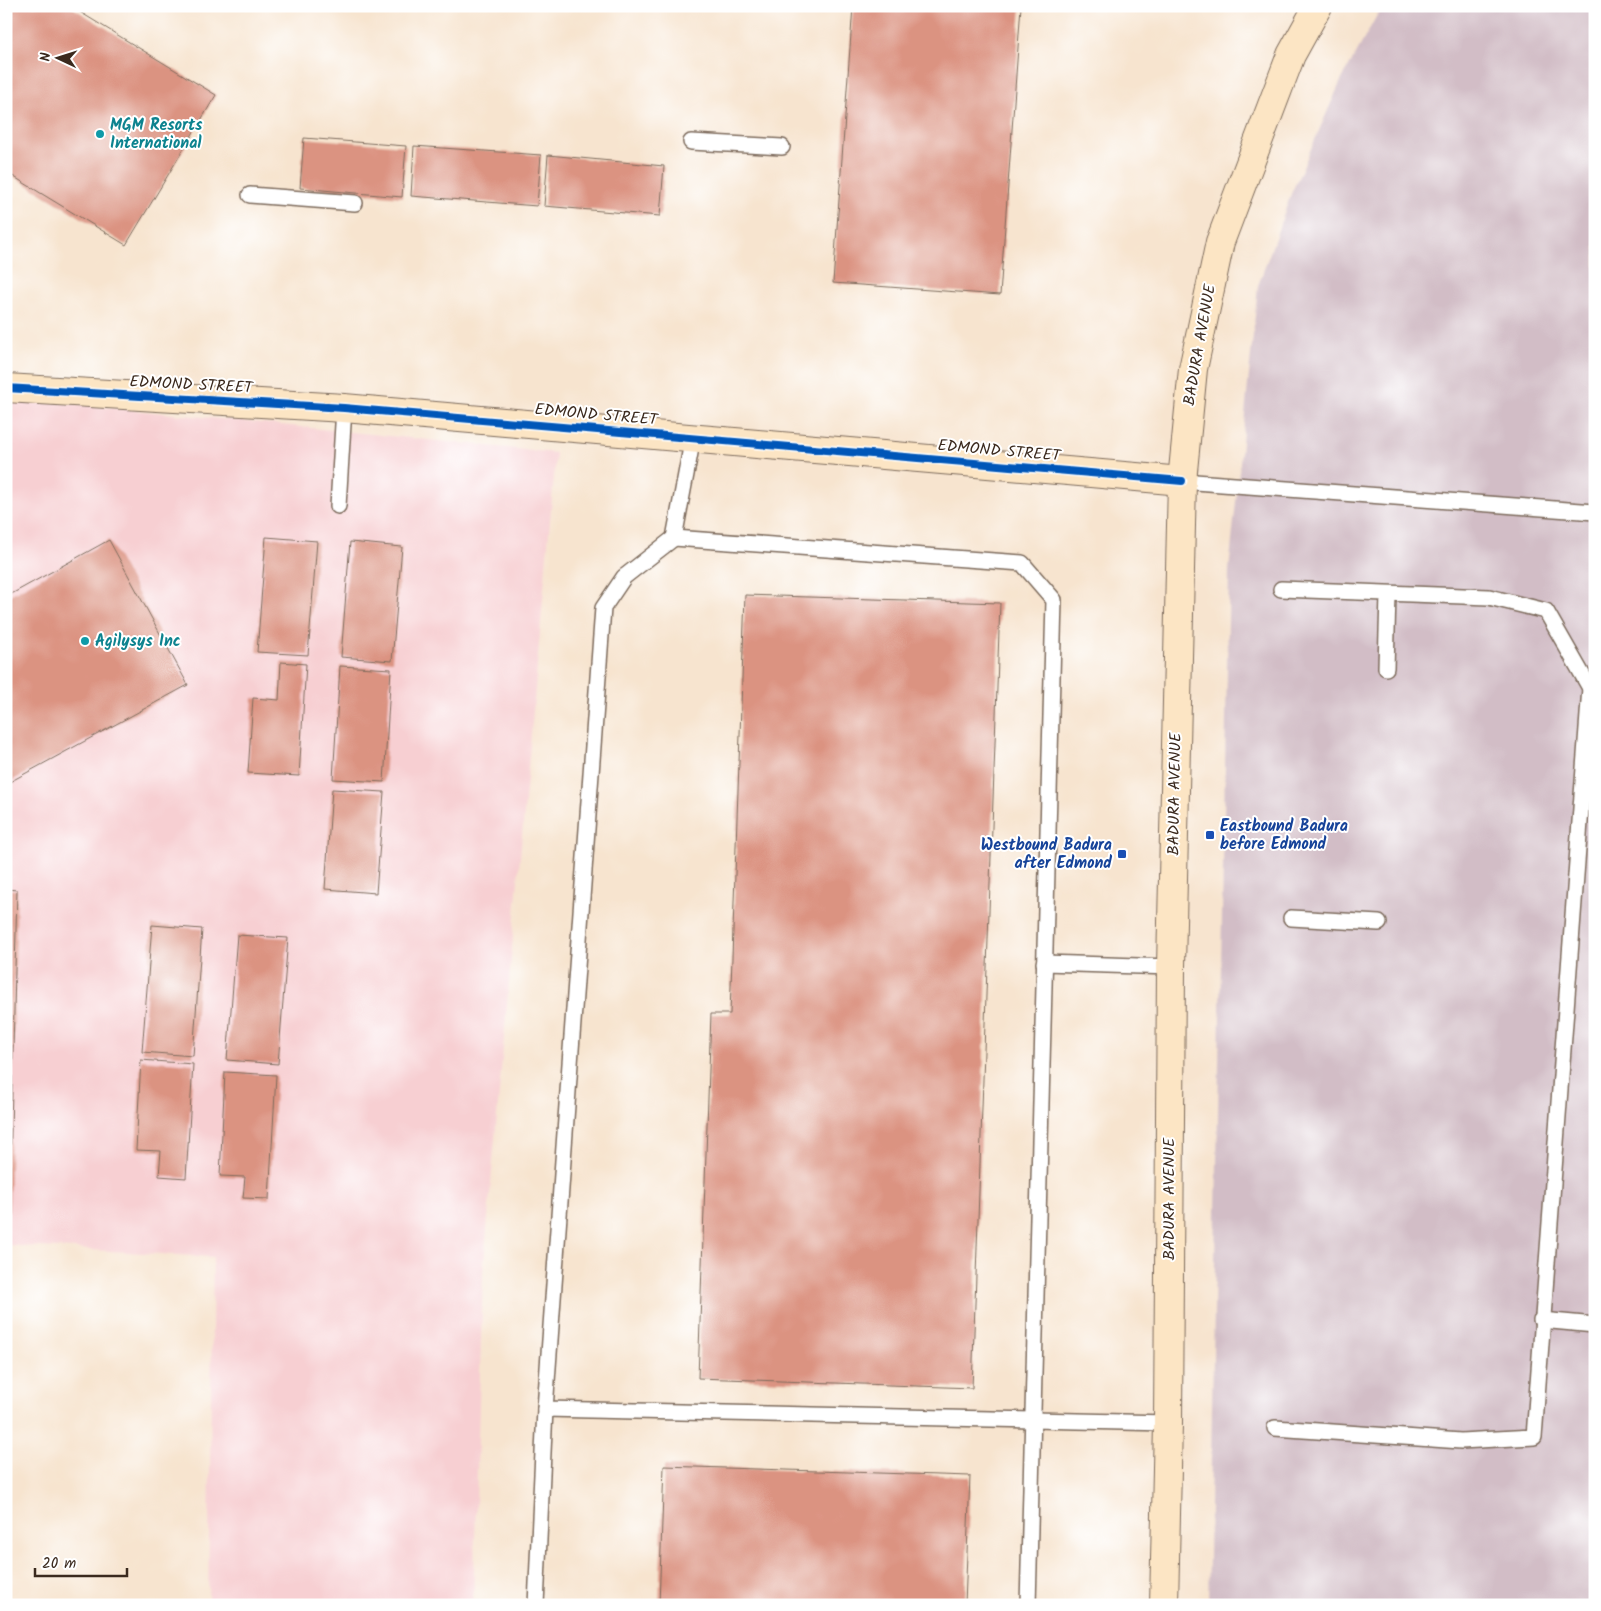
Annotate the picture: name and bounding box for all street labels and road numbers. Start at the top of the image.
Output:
street label: BADURA AVENUE [1177,282,1223,408]
street label: EDMOND STREET [129,369,255,401]
street label: EDMOND STREET [533,397,660,433]
street label: EDMOND STREET [936,433,1063,469]
street label: BADURA AVENUE [1161,732,1189,856]
street label: BADURA AVENUE [1157,1137,1182,1260]

